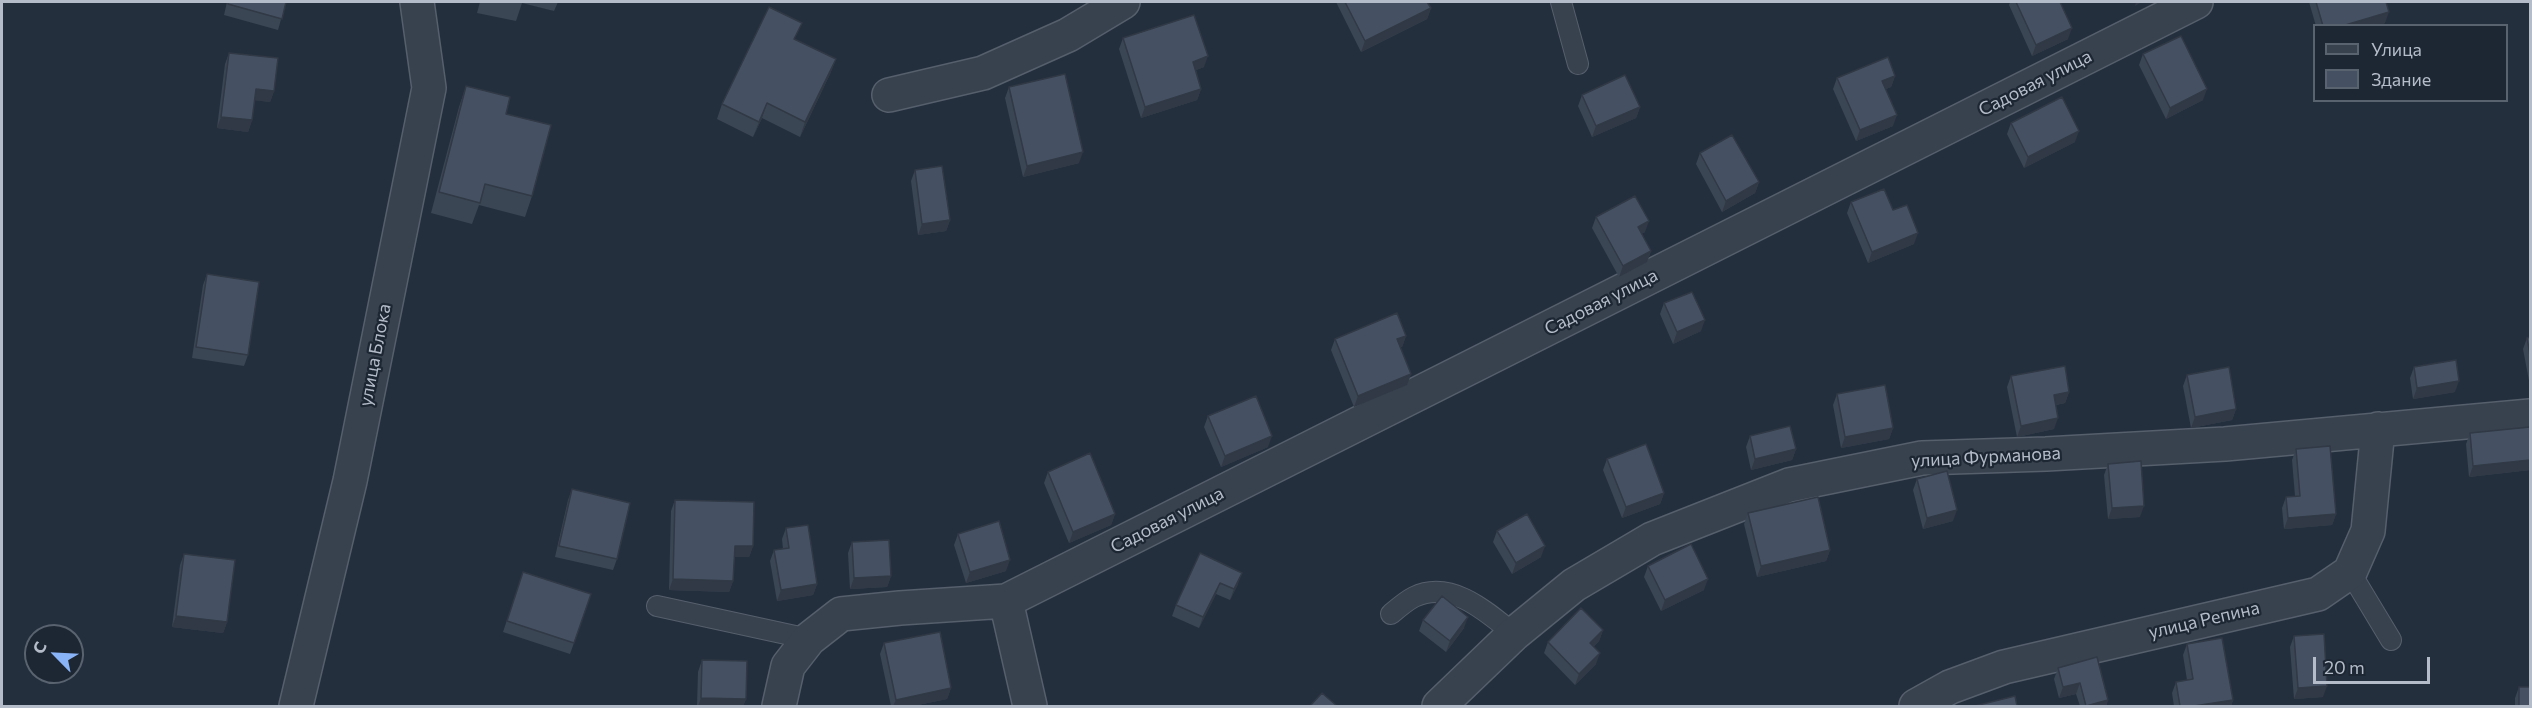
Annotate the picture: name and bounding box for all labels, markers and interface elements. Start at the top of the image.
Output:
legend [2313,24,2508,102]
text: Улица [2371,38,2422,60]
street label: Садовая улица [1975,45,2095,121]
text: Здание [2371,68,2431,90]
street label: Садовая улица [1541,264,1661,340]
street label: улица Блока [354,302,396,408]
street label: улица Фурманова [1911,442,2061,472]
street label: Садовая улица [1107,482,1227,558]
street label: улица Репина [2146,597,2262,643]
north arrow [24,624,84,684]
text: С [28,638,50,656]
scale bar [2316,645,2433,683]
text: 20 m [2324,656,2365,678]

